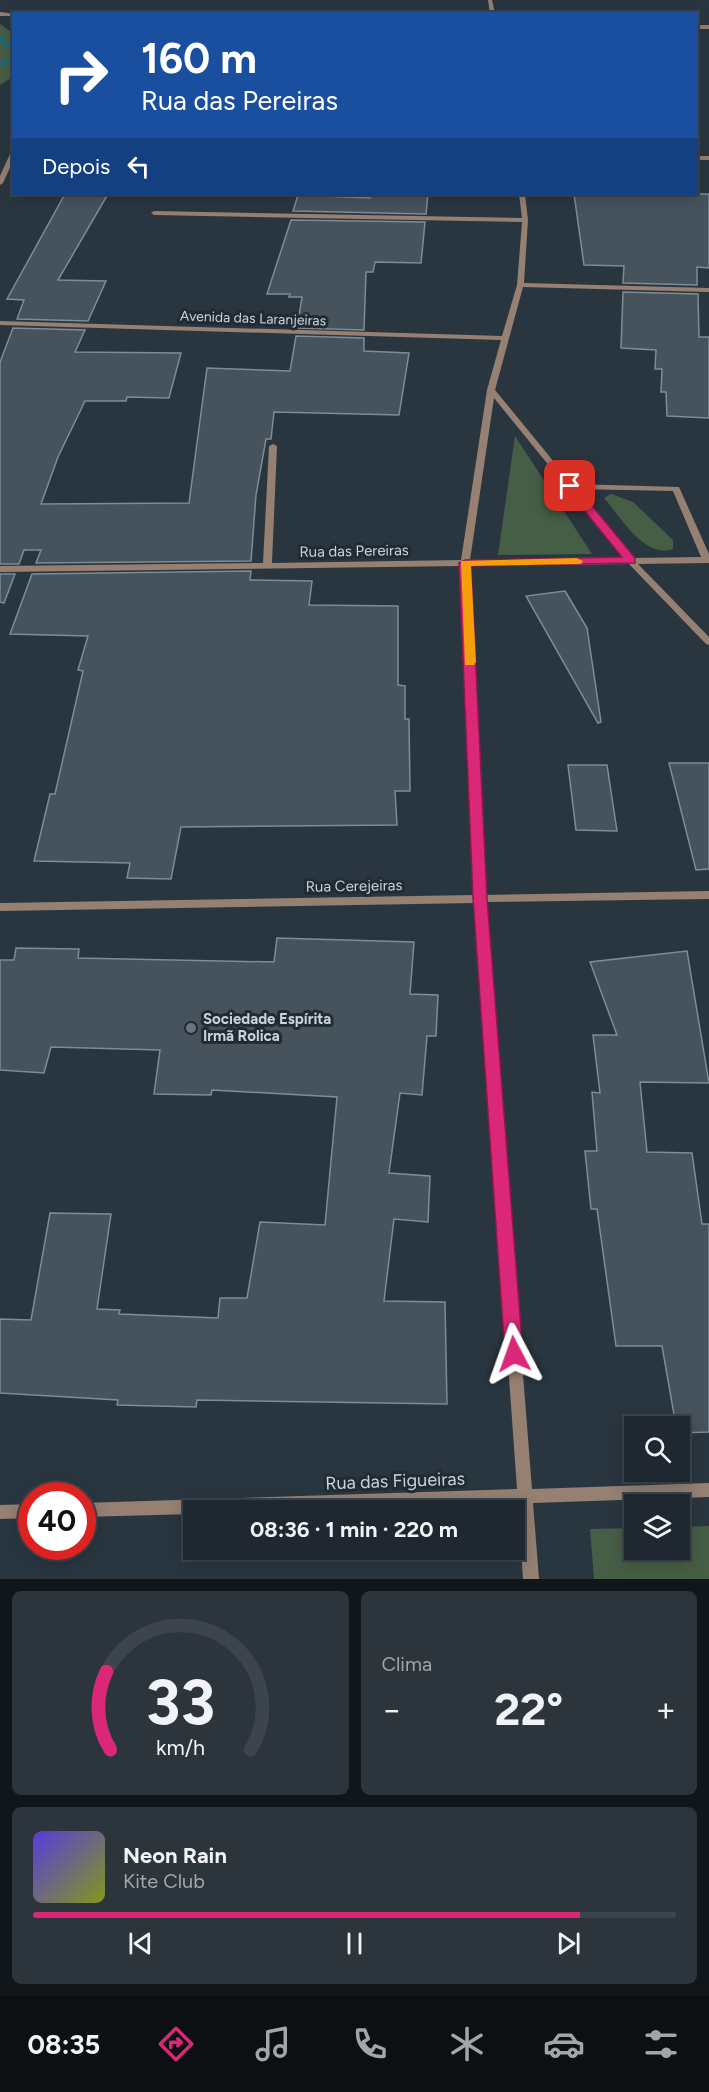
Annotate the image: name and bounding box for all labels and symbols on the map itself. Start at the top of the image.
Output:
street label: Avenida das Laranjeiras [180,307,326,330]
pin [544,460,595,511]
street label: Rua das Pereiras [299,541,409,561]
street label: Rua Cerejeiras [305,876,403,896]
place label: Sociedade Espírita Irmã Rolica [203,1010,331,1045]
marker: Sociedade Espírita Irmã Rolica [184,1021,198,1035]
position arrow [482,1322,546,1386]
street label: Rua das Figueiras [325,1468,465,1494]
speed limit sign: 40 [18,1482,96,1560]

